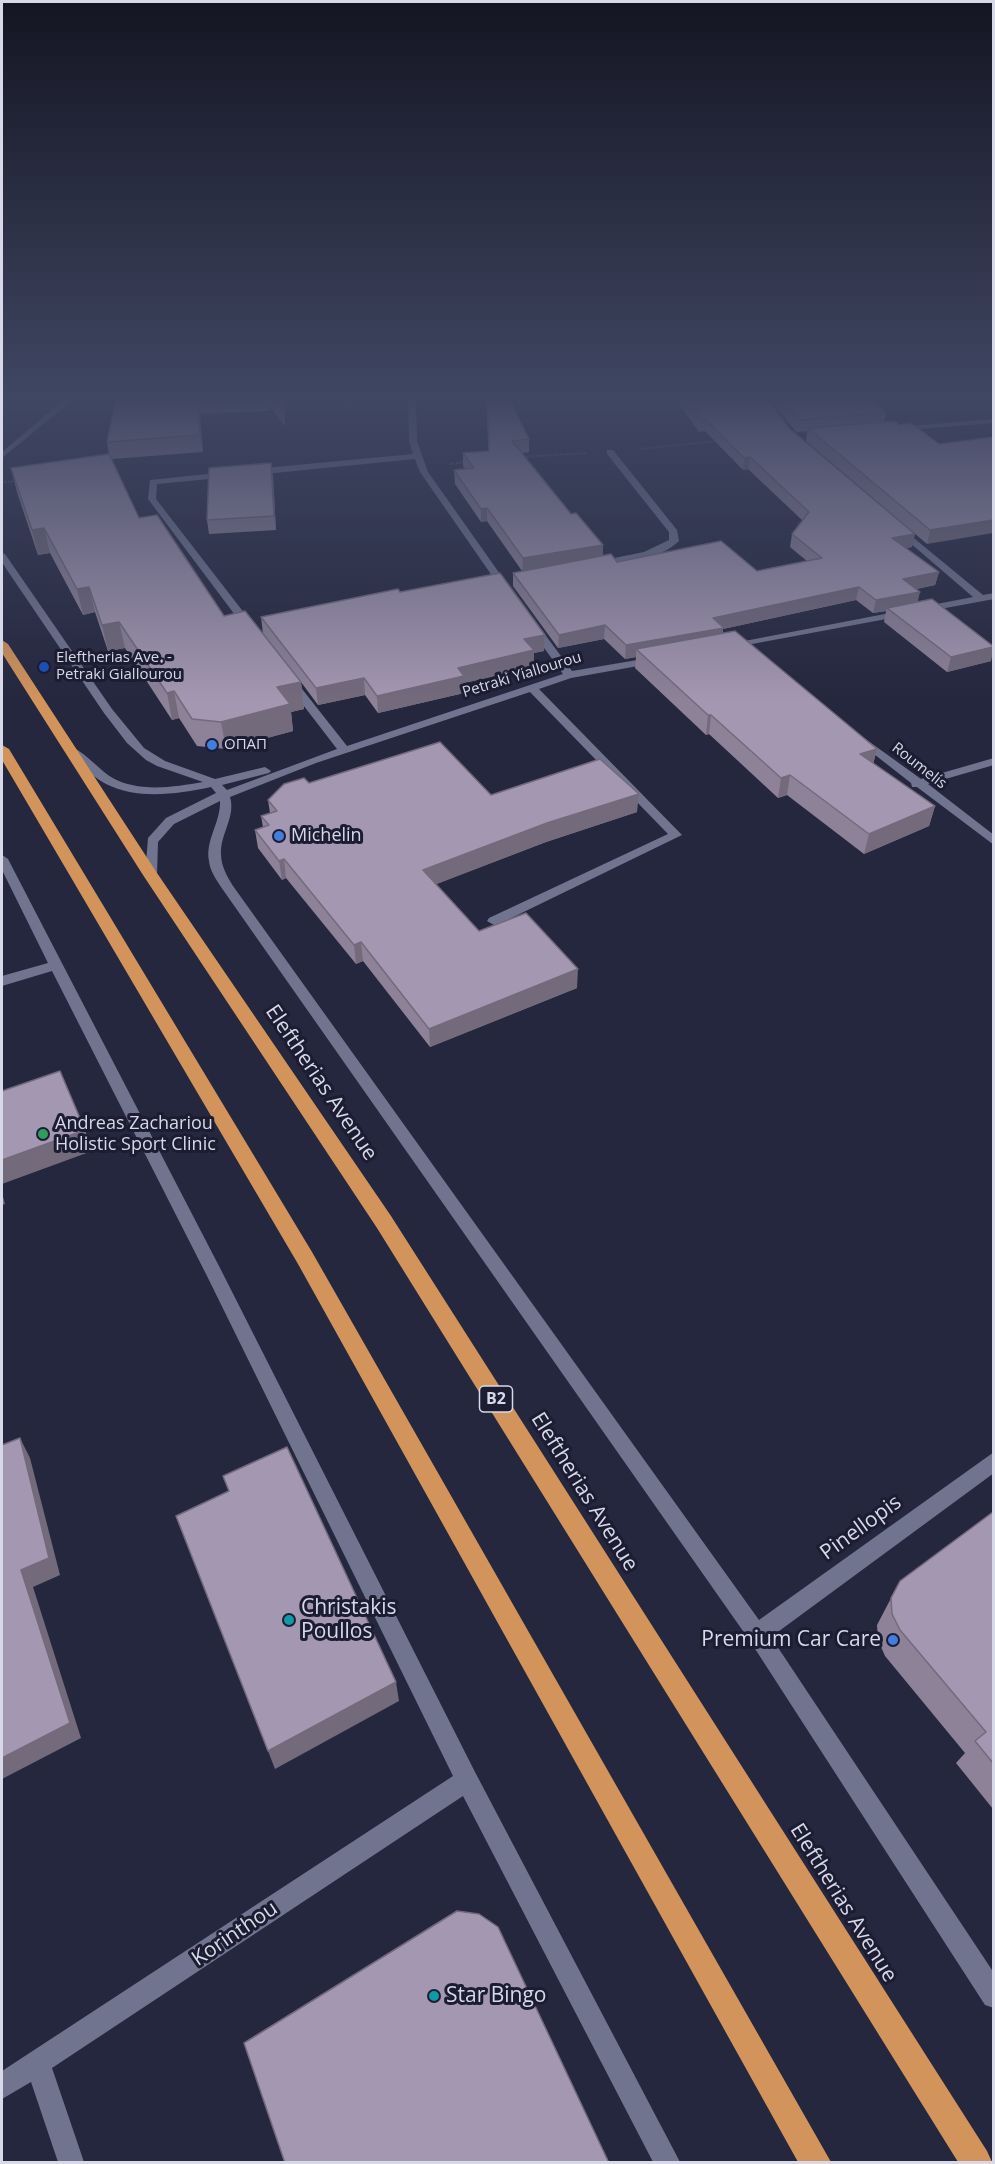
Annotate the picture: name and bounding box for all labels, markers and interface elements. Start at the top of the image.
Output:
street label: Petraki Yiallourou [460,648,584,702]
place label: Eleftherias Ave. - Petraki Giallourou [56,649,182,684]
marker: Eleftherias Ave. - Petraki Giallourou [37,660,51,674]
place label: ΟΠΑΠ [224,736,267,754]
marker: ΟΠΑΠ [205,738,219,752]
street label: Roumelis [888,739,950,793]
place label: Michelin [291,825,362,847]
marker: Michelin [272,829,286,843]
street label: Eleftherias Avenue [260,1000,382,1166]
place label: Andreas Zachariou Holistic Sport Clinic [55,1113,216,1156]
marker: Andreas Zachariou Holistic Sport Clinic [36,1127,50,1141]
road number: B2 [480,1386,512,1412]
street label: Eleftherias Avenue [525,1408,643,1576]
street label: Pinellopis [816,1490,906,1566]
place label: Christakis Poullos [301,1595,396,1645]
marker: Christakis Poullos [282,1613,296,1627]
place label: Premium Car Care [701,1627,881,1653]
marker: Premium Car Care [886,1633,900,1647]
street label: Eleftherias Avenue [784,1819,902,1987]
street label: Korinthou [187,1896,283,1972]
place label: Star Bingo [446,1983,546,2009]
marker: Star Bingo [427,1989,441,2003]

